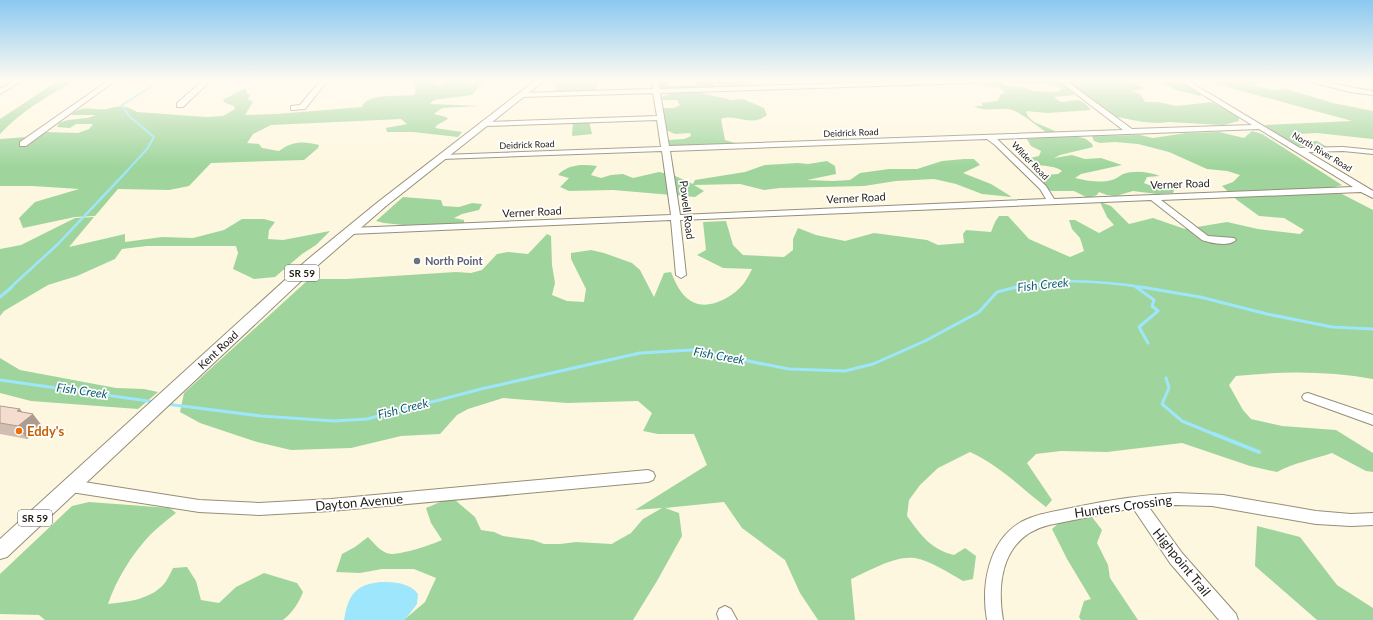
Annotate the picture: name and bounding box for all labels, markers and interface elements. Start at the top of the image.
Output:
street label: Deidrick Road [823,126,879,139]
street label: North River Road [1290,129,1354,174]
street label: Deidrick Road [499,138,555,151]
street label: Wilder Road [1009,139,1051,182]
street label: Verner Road [1150,176,1210,191]
street label: Powell Road [677,180,698,240]
street label: Verner Road [826,189,886,206]
street label: Verner Road [502,203,562,220]
place label: North Point [425,254,483,267]
marker: North Point [412,256,422,266]
road number: SR 59 [285,265,319,281]
water label: Fish Creek [1017,274,1070,295]
street label: Kent Road [195,328,240,371]
water label: Fish Creek [692,344,746,367]
water label: Fish Creek [56,379,109,402]
water label: Fish Creek [376,395,430,422]
place label: Eddy's [27,423,64,439]
marker: Eddy's [14,426,24,436]
street label: Dayton Avenue [315,490,404,514]
street label: Hunters Crossing [1073,491,1173,521]
road number: SR 59 [18,510,52,526]
street label: Highpoint Trail [1150,525,1214,599]

